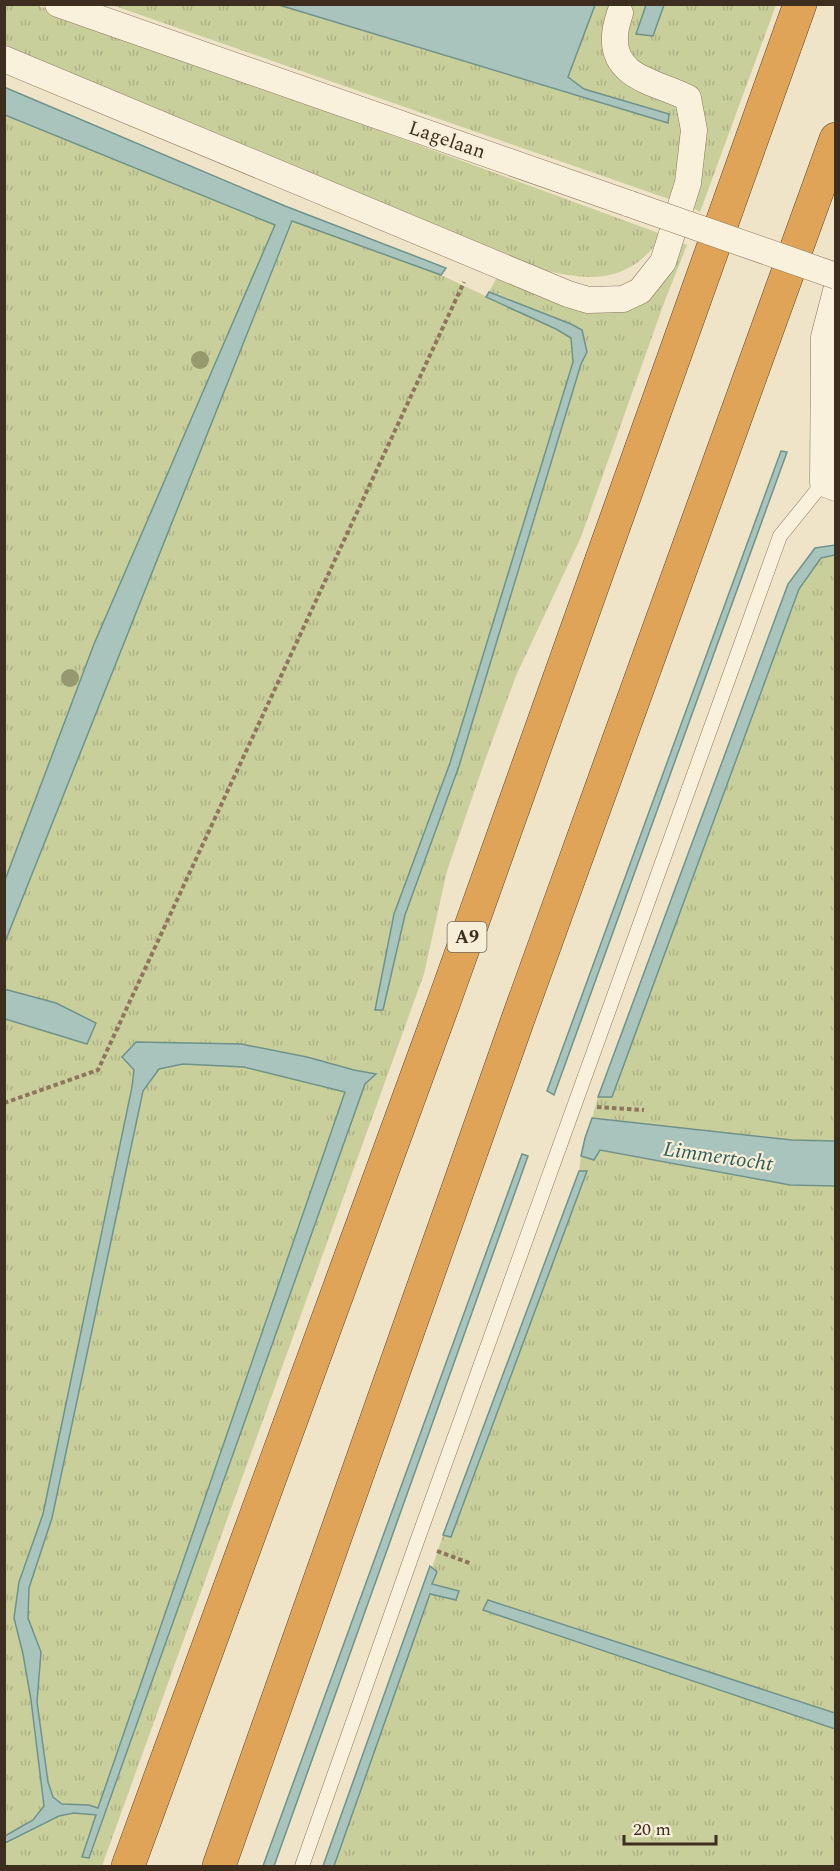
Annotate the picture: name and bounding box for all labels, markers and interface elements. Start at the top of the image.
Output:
street label: Lagelaan [404,113,490,167]
road number: A9 [448,922,486,952]
water label: Limmertocht [661,1133,775,1181]
scale bar [624,1808,716,1846]
text: 20 m [633,1816,671,1843]

